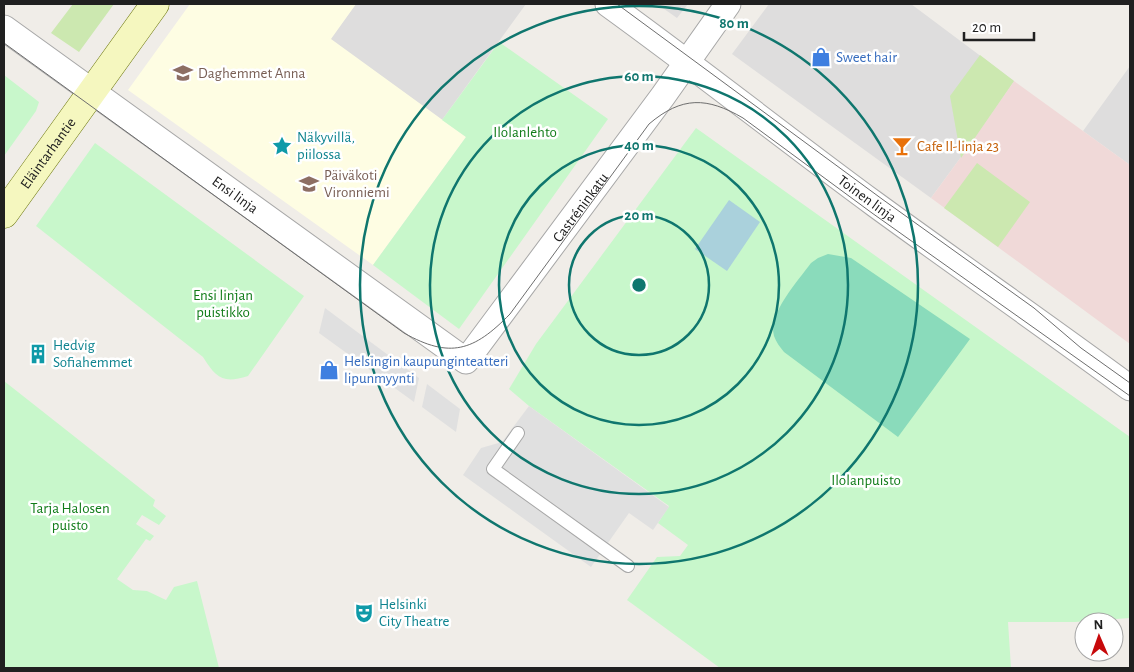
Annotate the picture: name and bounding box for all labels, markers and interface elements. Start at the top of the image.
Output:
scale bar [964,10,1034,42]
text: 80 m [719,16,749,31]
text: 20 m [972,20,1001,35]
shop icon: Sweet hair [810,46,832,68]
place label: Sweet hair [836,50,897,65]
school or university icon: Daghemmet Anna [172,62,194,84]
place label: Daghemmet Anna [198,66,306,81]
text: 60 m [624,69,654,84]
street label: Eläintarhantie [18,115,79,192]
park label: Ilolanlehto [493,125,557,140]
place label: Näkyvillä, piilossa [297,130,355,162]
place icon: Näkyvillä, piilossa [271,135,293,157]
bar icon: Cafe II-linja 23 [891,135,913,157]
text: 40 m [624,138,654,153]
place label: Cafe II-linja 23 [917,139,999,154]
place label: Päiväkoti Vironniemi [324,168,390,200]
street label: Castréninkatu [550,170,611,245]
school or university icon: Päiväkoti Vironniemi [298,173,320,195]
street label: Toinen linja [835,173,899,225]
street label: Ensi linja [209,174,261,217]
text: 20 m [624,208,654,223]
centre of rings [630,276,648,294]
park label: Ensi linjan puistikko [193,288,253,320]
place label: Hedvig Sofiahemmet [53,338,133,370]
building icon: Hedvig Sofiahemmet [27,343,49,365]
place label: Helsingin kaupunginteatteri lipunmyynti [344,354,509,386]
shop icon: Helsingin kaupunginteatteri lipunmyynti [318,359,340,381]
park label: Ilolanpuisto [831,473,901,488]
park label: Tarja Halosen puisto [30,501,110,533]
place label: Helsinki City Theatre [379,597,450,629]
theatre icon: Helsinki City Theatre [353,602,375,624]
north arrow [1074,612,1124,662]
text: N [1093,618,1104,632]

